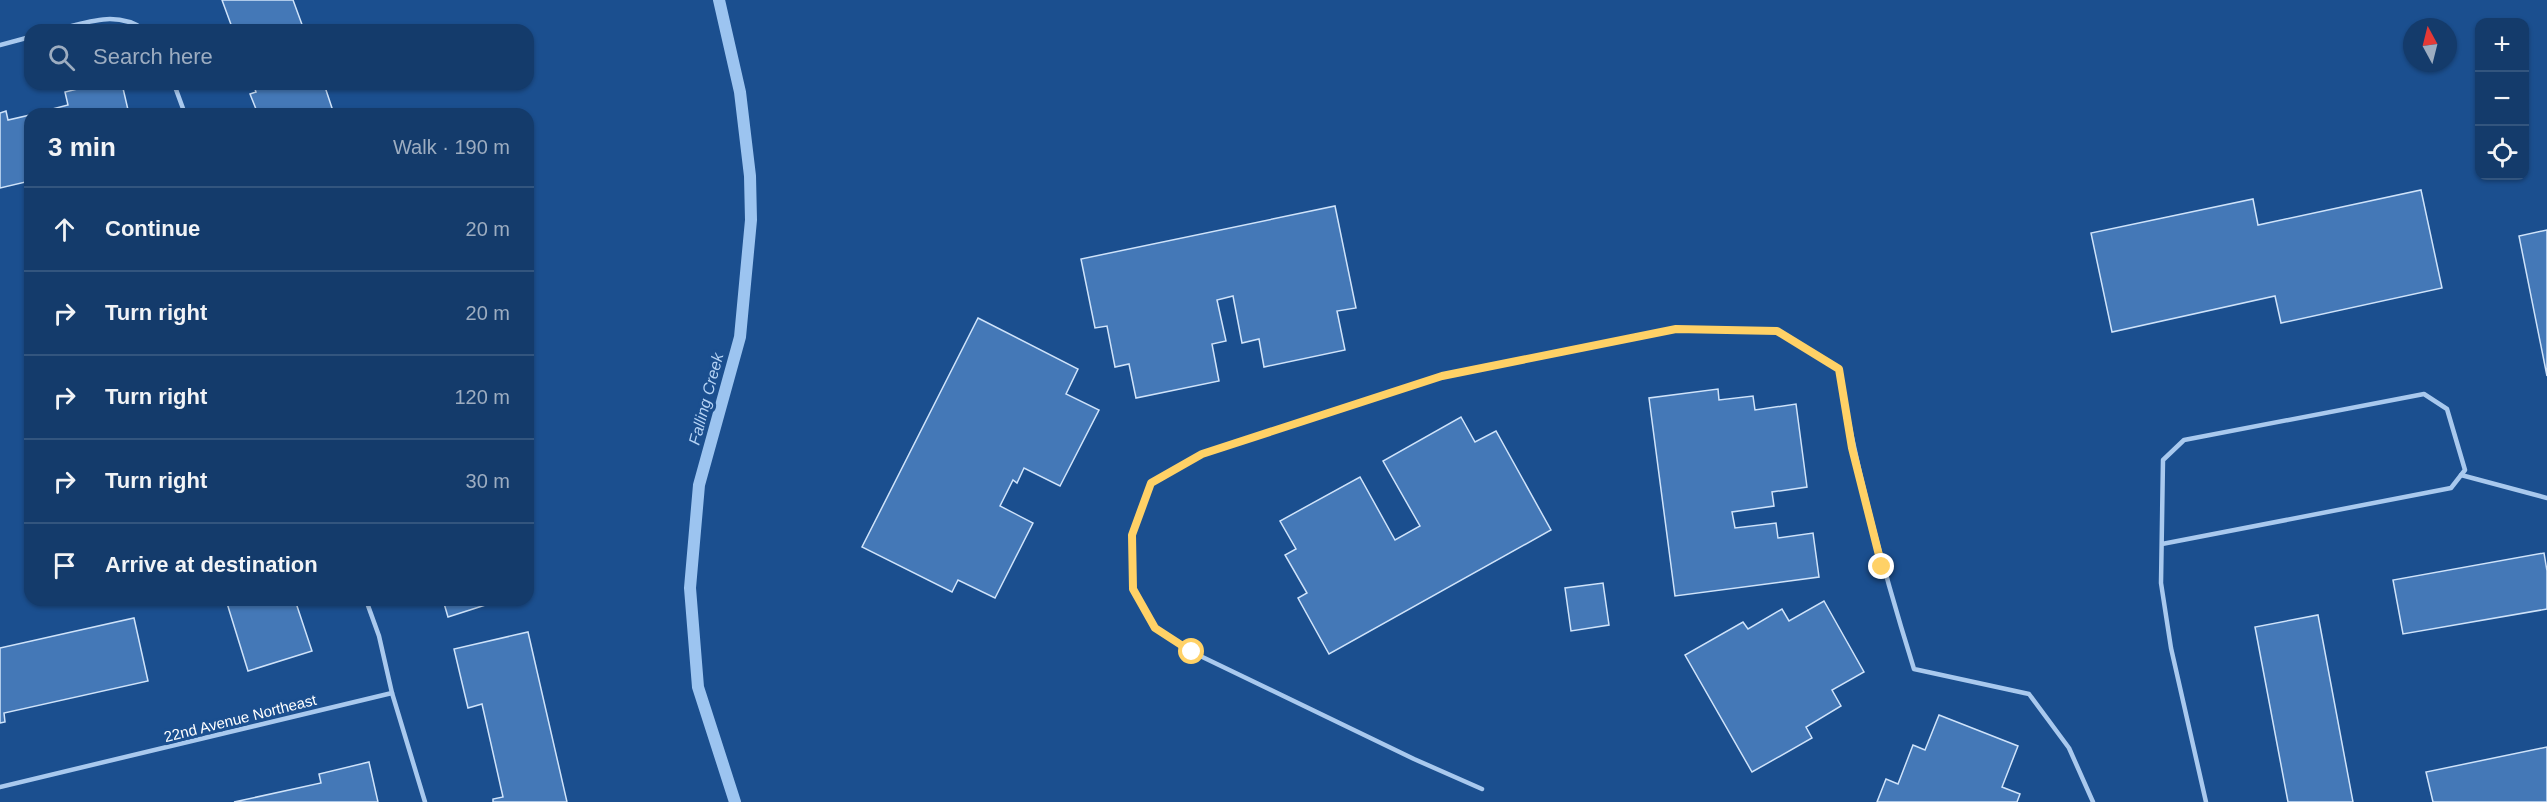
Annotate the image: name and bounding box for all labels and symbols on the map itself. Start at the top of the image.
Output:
north arrow [2403,18,2457,72]
water label: Falling Creek [686,350,727,447]
route end [1868,553,1894,579]
route start [1178,638,1204,664]
street label: 22nd Avenue Northeast [162,691,319,745]

